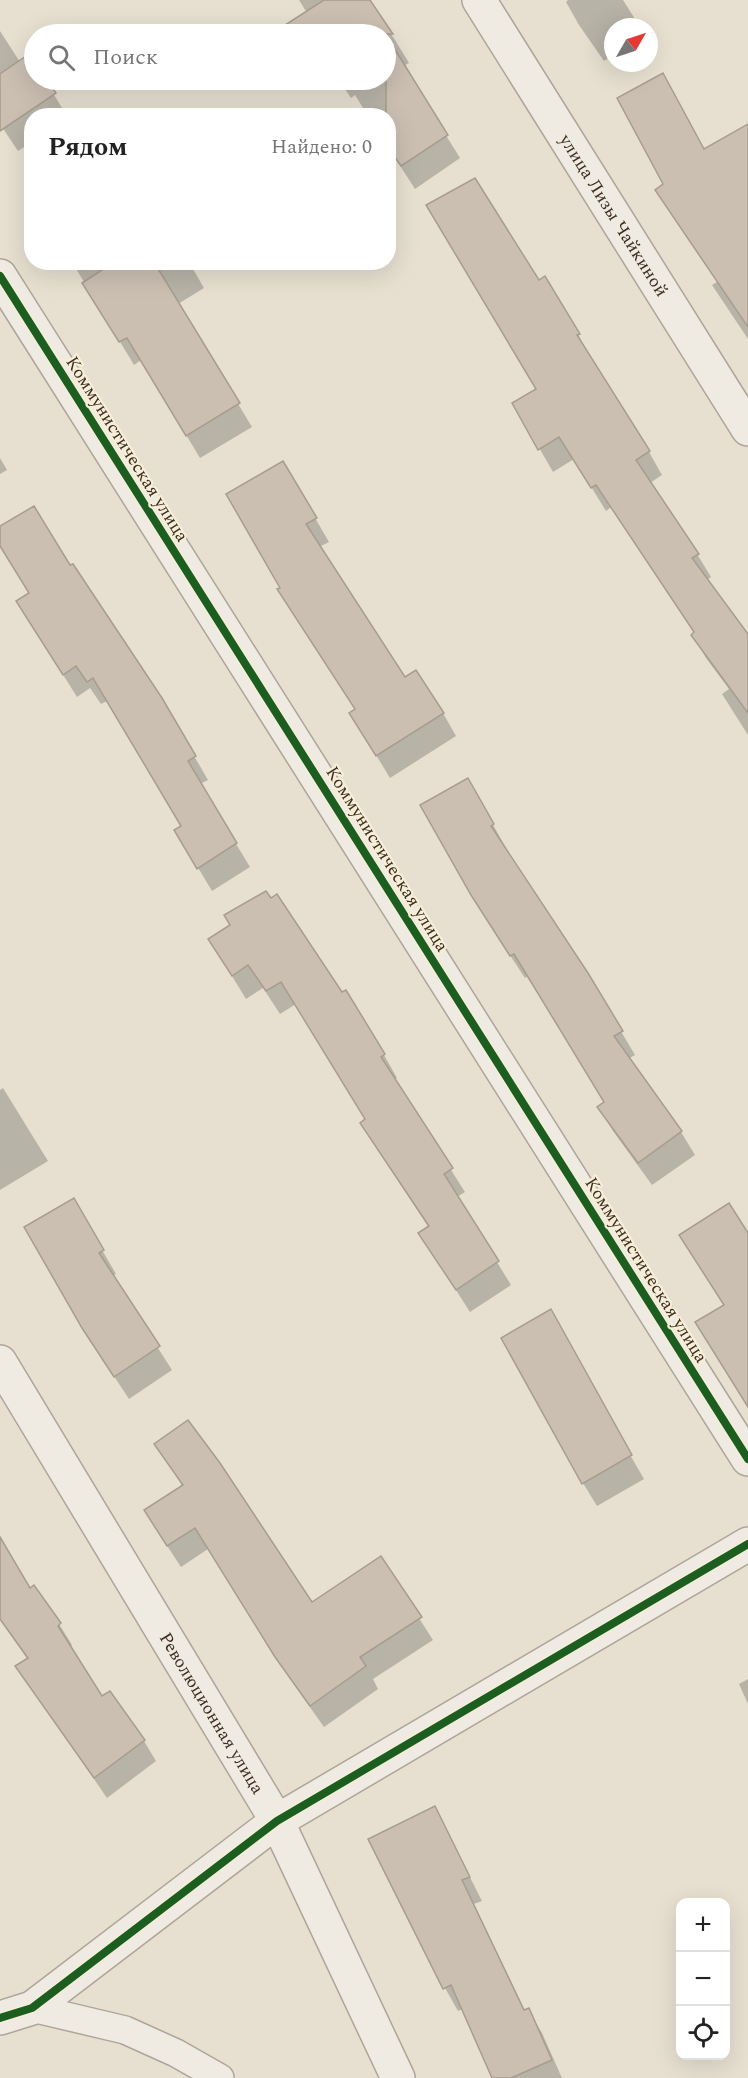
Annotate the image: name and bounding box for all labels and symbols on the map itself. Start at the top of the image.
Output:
north arrow [604,18,658,72]
street label: улица Лизы Чайкиной [552,128,675,302]
street label: Коммунистическая улица [59,351,195,547]
street label: Коммунистическая улица [319,761,455,957]
street label: Коммунистическая улица [578,1172,714,1368]
street label: Революционная улица [152,1627,271,1799]

